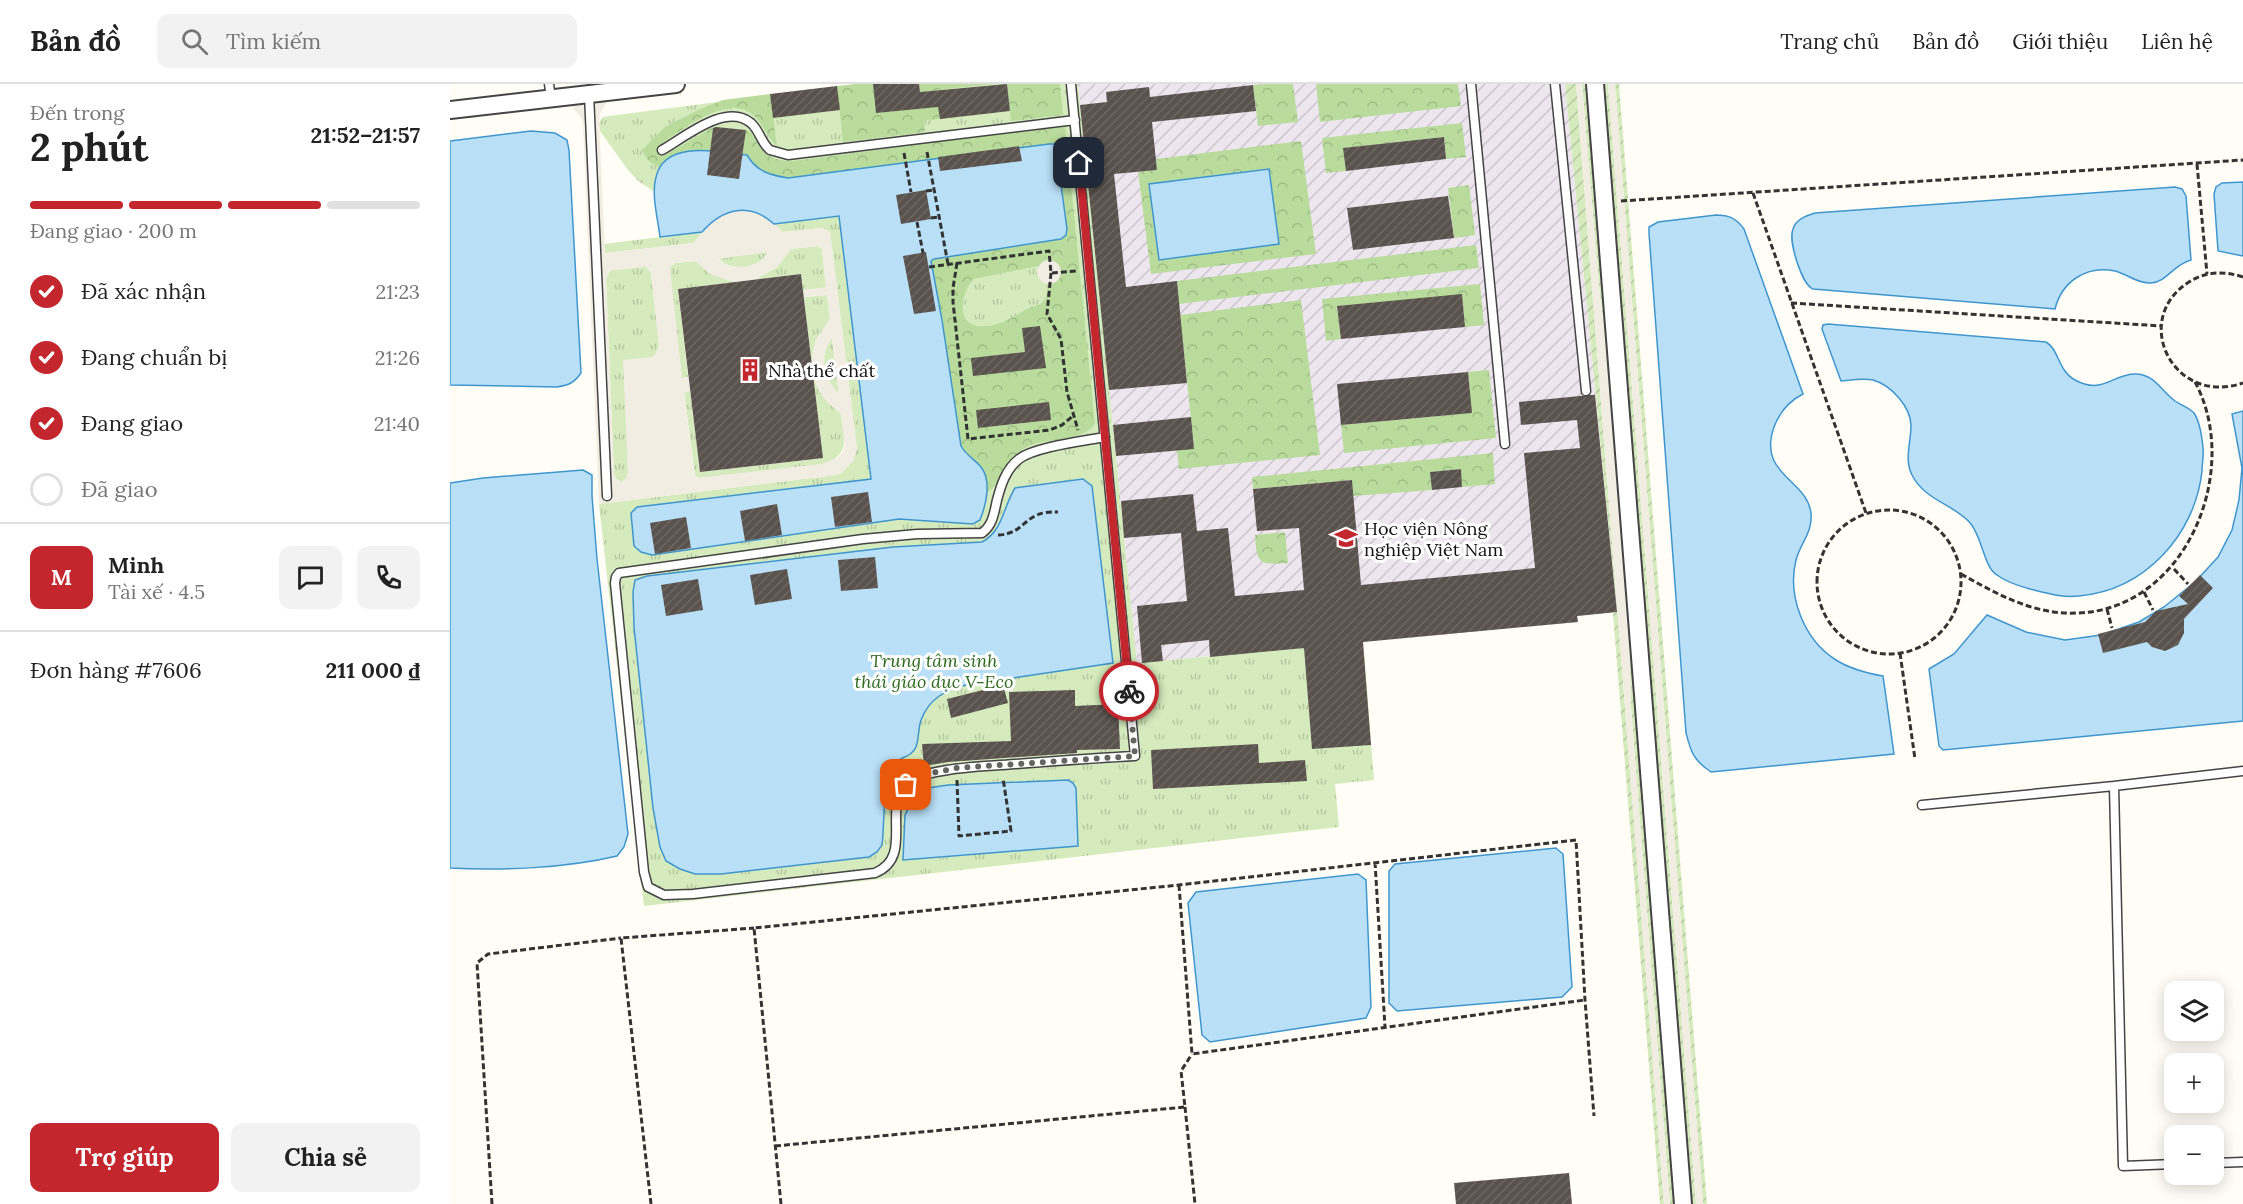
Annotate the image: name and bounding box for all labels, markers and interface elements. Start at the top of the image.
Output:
search box [157,14,577,68]
text: Bản đồ [30,23,121,59]
icon: search [178,25,211,58]
text: Tìm kiếm [226,27,321,55]
text: Trang chủ [1780,28,1879,55]
text: Bản đồ [1912,28,1979,55]
text: Giới thiệu [2012,28,2108,55]
text: Liên hệ [2141,28,2213,55]
text: Đến trong [30,100,124,125]
text: 21:52–21:57 [310,121,420,149]
text: 2 phút [30,122,148,172]
pin [1053,137,1104,188]
icon: home [1062,146,1095,179]
text: Đang giao · 200 m [30,218,197,243]
icon: check [30,275,63,308]
text: Đã xác nhận [81,277,206,305]
text: 21:23 [375,279,420,304]
icon: check [30,341,63,374]
text: Đang chuẩn bị [81,343,227,371]
text: 21:26 [375,345,420,370]
building icon: Nhà thể chất [737,357,763,383]
place label: Nhà thể chất [768,359,875,382]
icon: check [30,407,63,440]
text: Đang giao [81,409,183,437]
text: 21:40 [374,411,420,436]
text: Đã giao [81,475,158,503]
place label: Học viện Nông nghiệp Việt Nam [1364,517,1503,561]
school or university icon: Học viện Nông nghiệp Việt Nam [1333,525,1359,551]
button: chat [279,546,342,609]
button: phone [357,546,420,609]
text: Minh [108,551,164,579]
text: M [51,563,72,591]
text: Tài xế · 4.5 [108,579,205,604]
park label: Trung tâm sinh thái giáo dục V-Eco [855,649,1013,693]
text: Đơn hàng #7606 [30,656,202,684]
text: 211 000 ₫ [326,656,420,684]
courier [1099,661,1159,721]
icon: bike [1113,675,1146,708]
pin [880,759,931,810]
icon: bag [889,768,922,801]
map controls [2164,981,2224,1185]
button: layers [2164,981,2224,1041]
button: + [2164,1053,2224,1113]
button: Trợ giúp [30,1123,219,1192]
button: Chia sẻ [231,1123,420,1192]
button: − [2164,1125,2224,1185]

